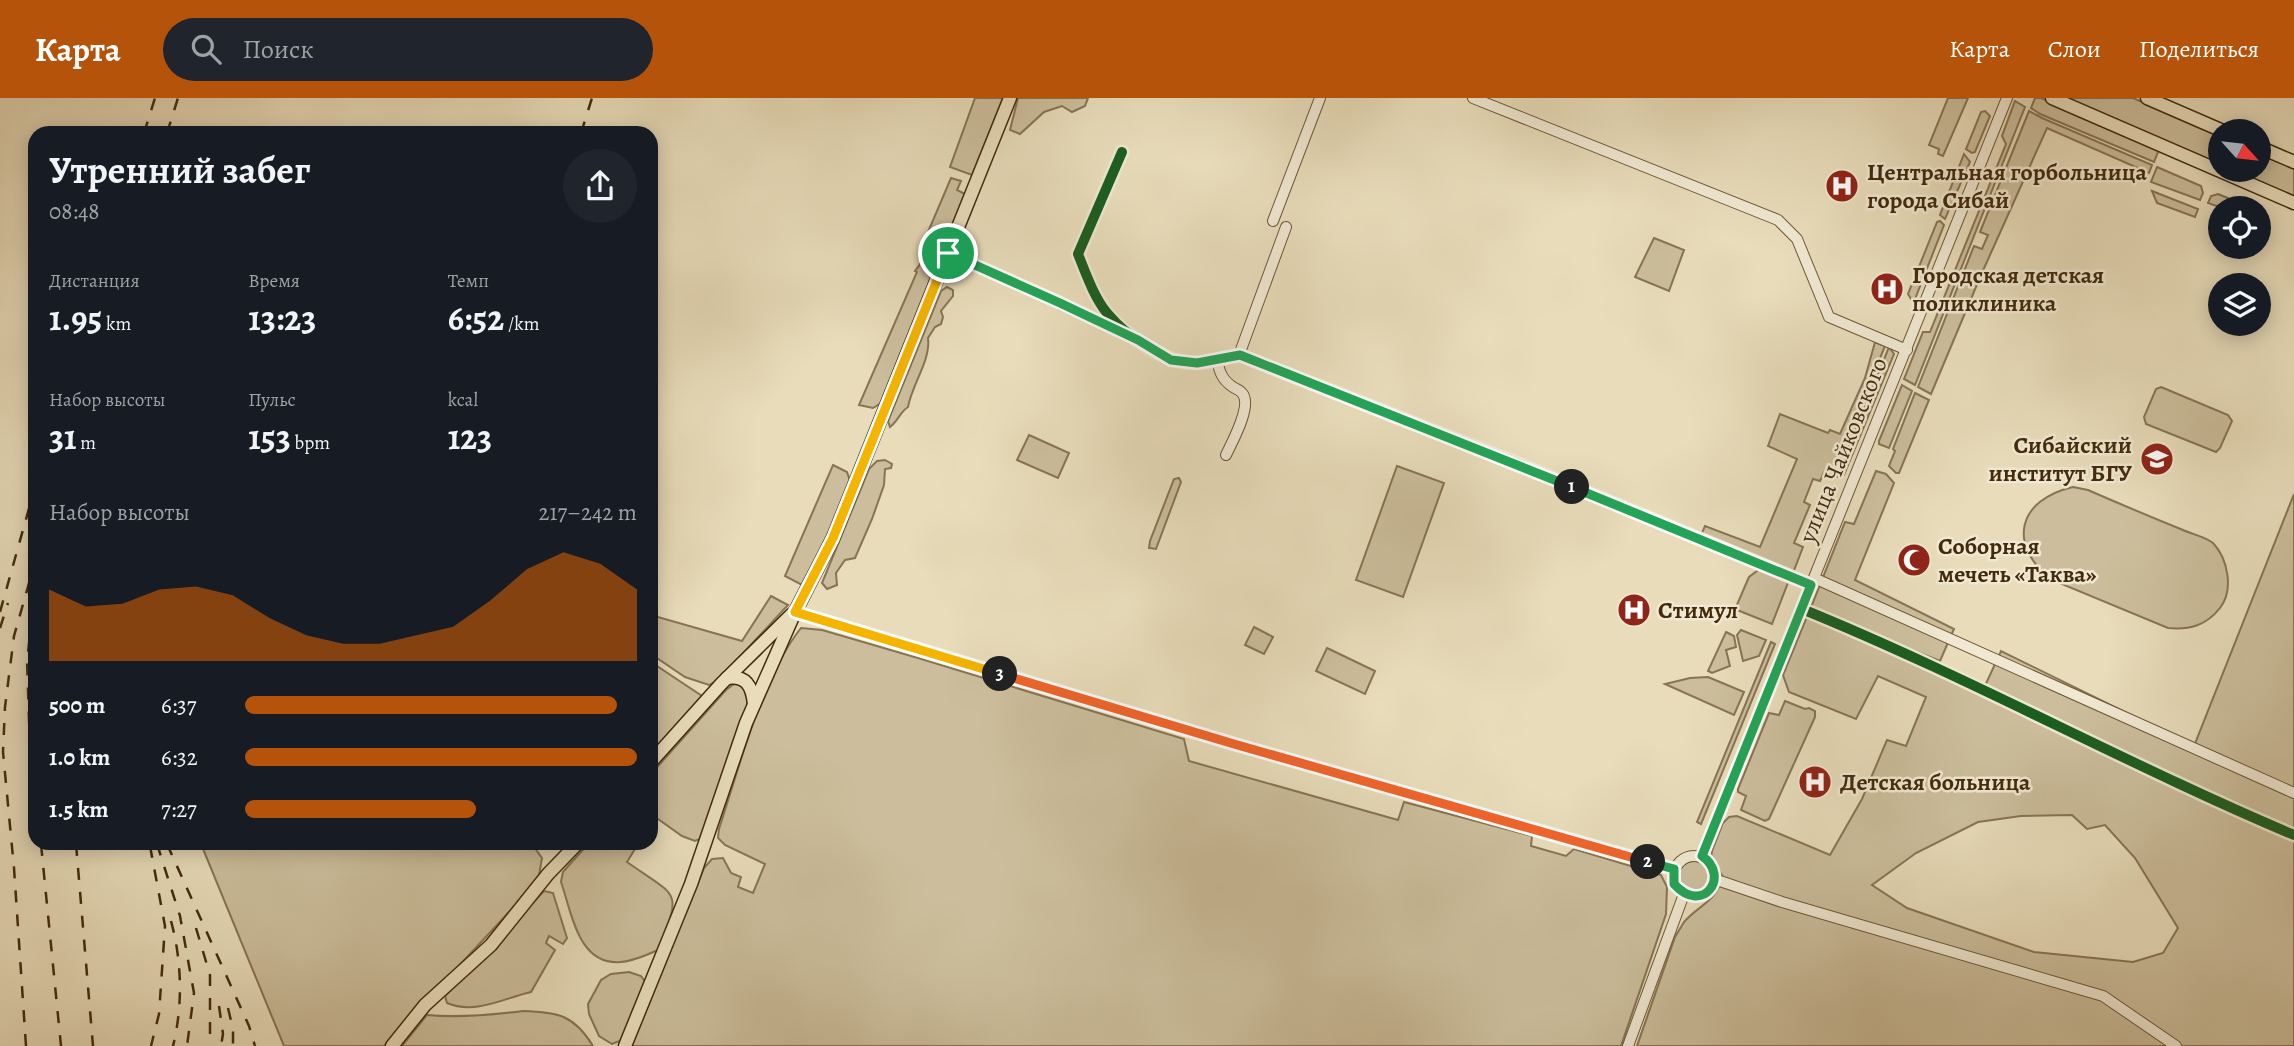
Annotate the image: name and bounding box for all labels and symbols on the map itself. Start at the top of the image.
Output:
north arrow [2208,119,2272,182]
place label: Центральная горбольница города Сибай [1867,156,2147,216]
hospital icon: Центральная горбольница города Сибай [1823,167,1861,205]
pin [918,223,978,283]
place label: Городская детская поликлиника [1912,259,2104,319]
hospital icon: Городская детская поликлиника [1868,270,1906,308]
street label: улица Чайковского [1791,353,1895,548]
place label: Сибайский институт БГУ [1989,429,2133,489]
school or university icon: Сибайский институт БГУ [2138,440,2176,478]
pin: 1 [1554,470,1590,504]
place label: Соборная мечеть «Таква» [1938,530,2097,590]
mosque icon: Соборная мечеть «Таква» [1895,541,1933,579]
hospital icon: Стимул [1615,591,1653,629]
place label: Стимул [1658,594,1738,626]
pin: 3 [982,656,1018,692]
hospital icon: Детская больница [1796,763,1834,801]
place label: Детская больница [1840,766,2031,798]
pin: 2 [1630,844,1666,880]

